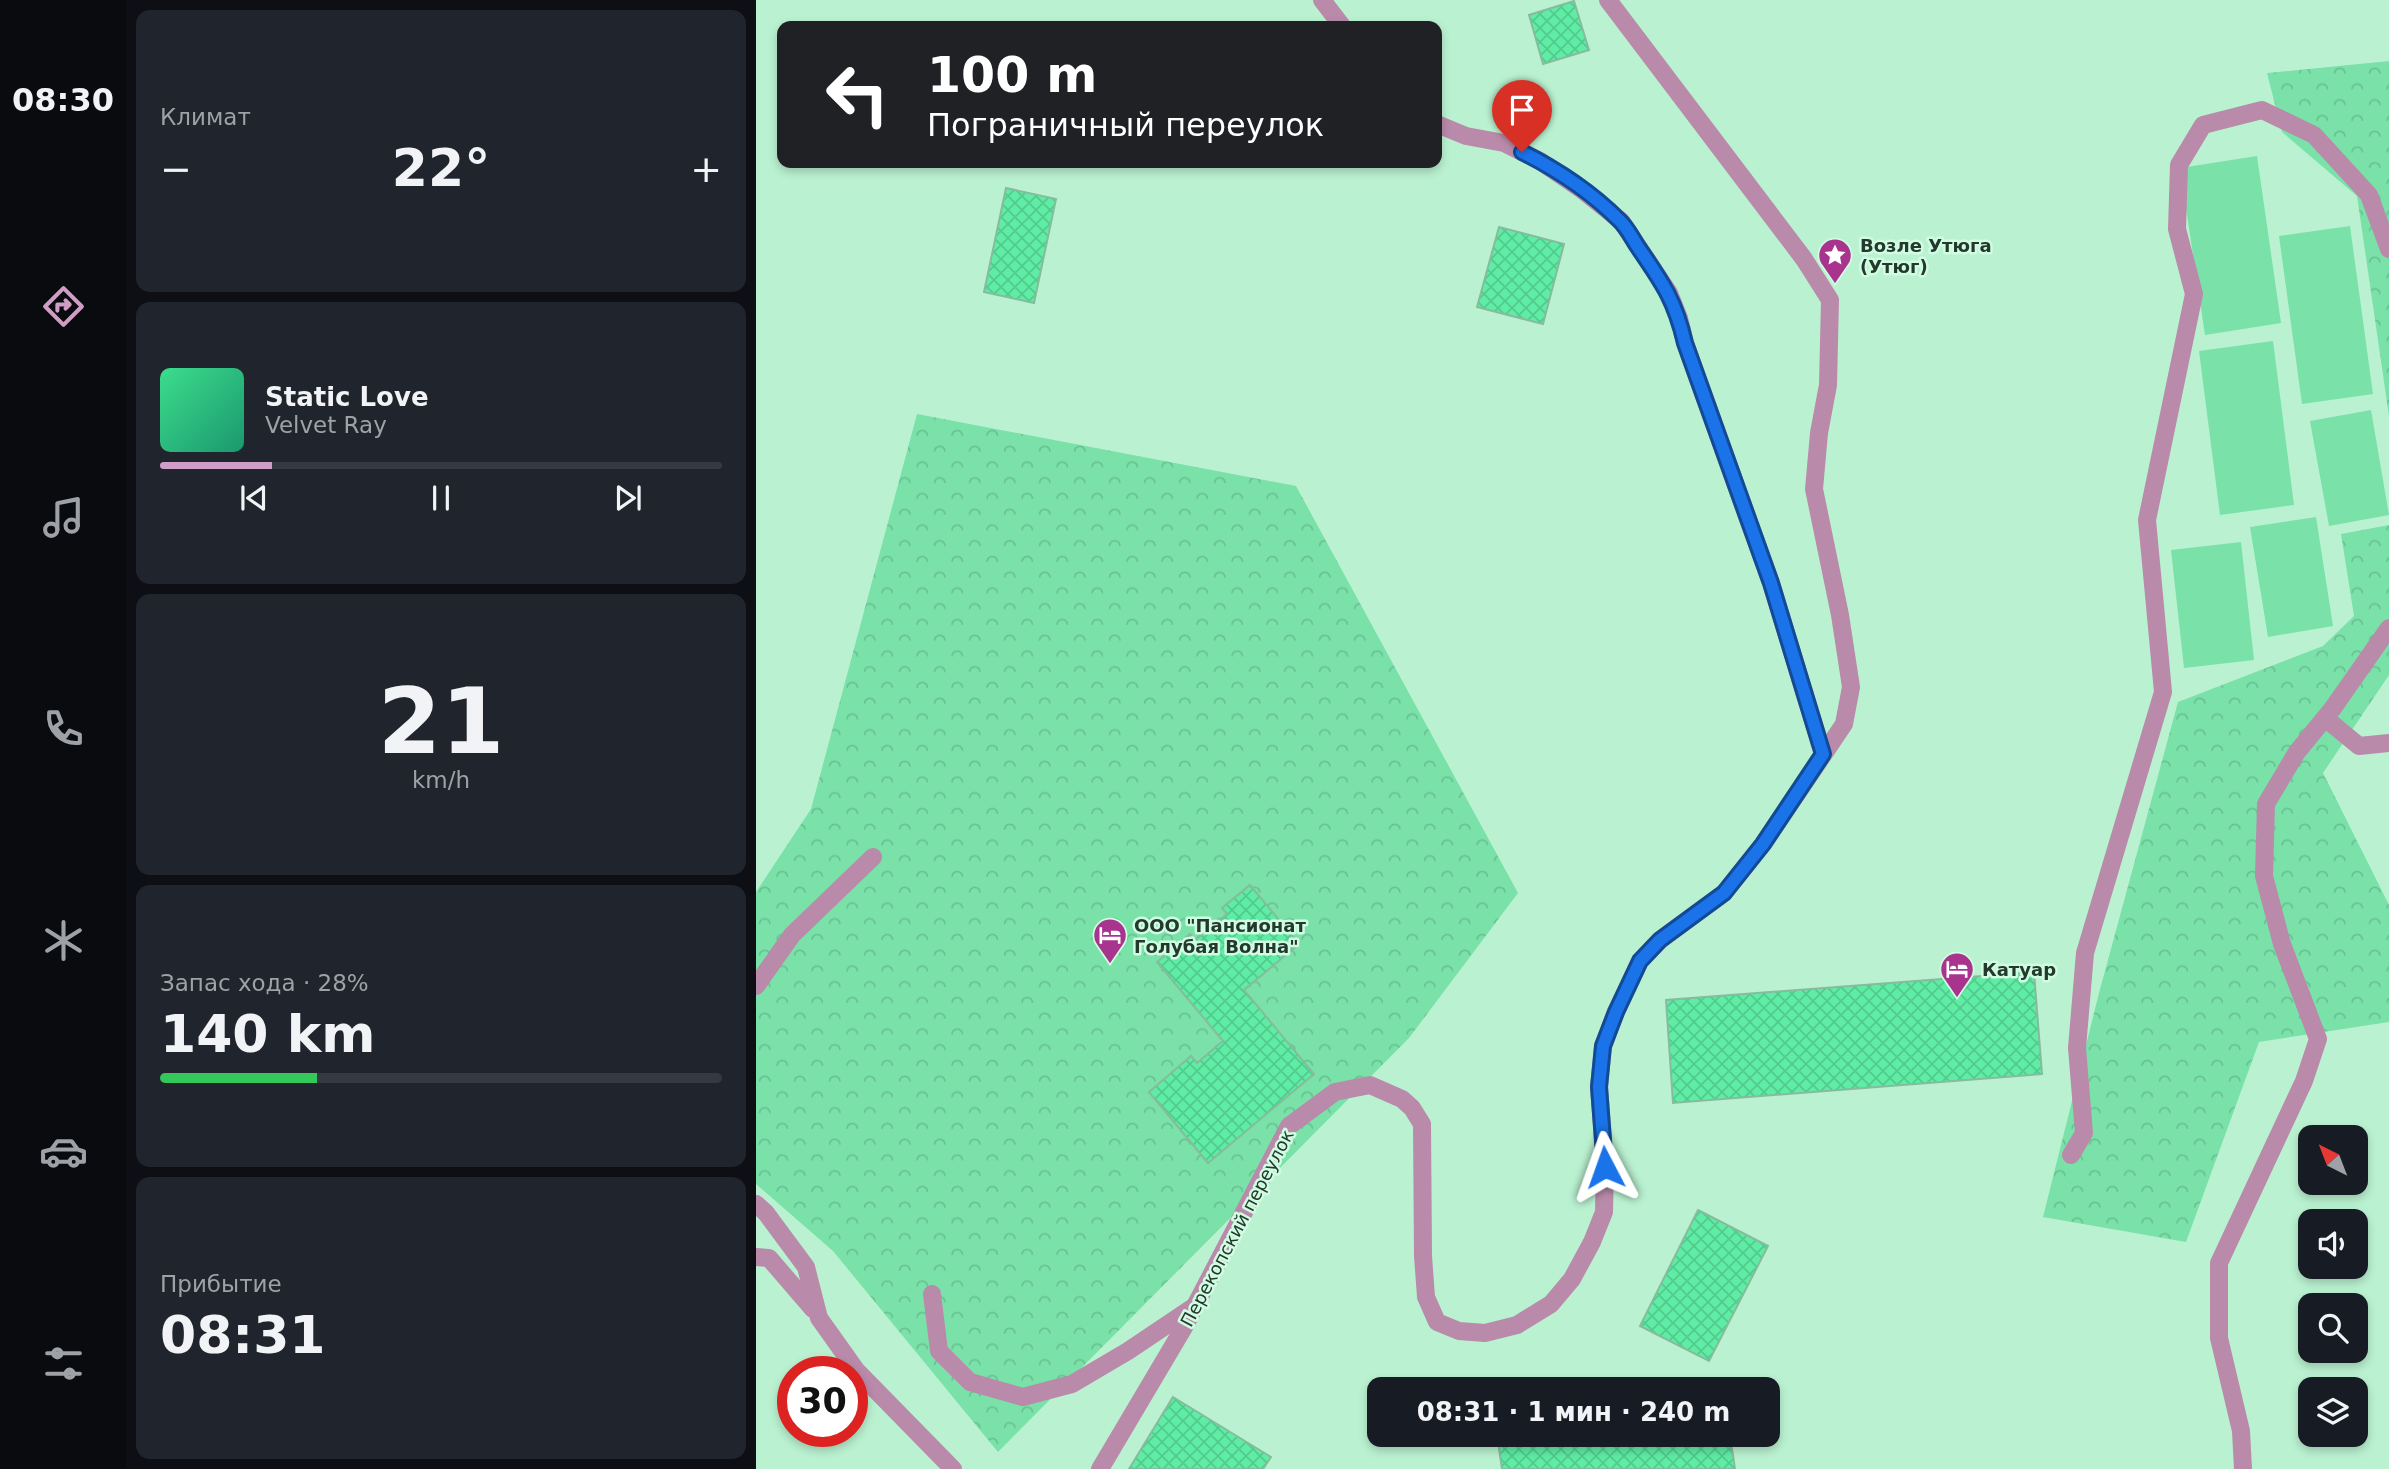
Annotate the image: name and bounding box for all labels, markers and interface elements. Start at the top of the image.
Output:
text: 100 m [927,47,1097,104]
icon: left [812,49,903,140]
pin [1492,80,1552,152]
text: 08:30 [12,81,114,119]
icon: arrive [1503,91,1541,129]
text: Климат [160,104,251,130]
text: Пограничный переулок [927,106,1324,144]
text: 22° [392,138,490,198]
text: − [160,147,192,191]
text: + [690,147,722,191]
place label: Возле Утюга (Утюг) [1860,235,1992,277]
place icon: Возле Утюга (Утюг) [1816,236,1854,285]
icon: directions [39,282,88,331]
text: Static Love [265,382,429,412]
text: Velvet Ray [265,412,387,438]
icon: previous [235,479,273,517]
icon: pause [422,479,460,517]
icon: next [609,479,647,517]
icon: music [39,493,88,542]
text: 21 [378,669,504,774]
icon: phone [39,704,88,753]
text: km/h [412,767,470,793]
place label: ООО "Пансионат Голубая Волна" [1134,915,1306,957]
icon: climate [39,916,88,965]
hotel icon: ООО "Пансионат Голубая Волна" [1091,916,1129,965]
hotel icon: Катуар [1938,950,1976,999]
place label: Катуар [1982,959,2056,980]
text: Запас хода · 28% [160,970,369,996]
text: 140 km [160,1004,375,1064]
north arrow [2298,1125,2368,1195]
map controls [2298,1125,2368,1447]
street label: Перекопский переулок [1176,1126,1298,1330]
icon: car [39,1127,88,1176]
position arrow [1568,1130,1642,1204]
button: sound [2298,1209,2368,1279]
text: Прибытие [160,1271,282,1297]
button: search [2298,1293,2368,1363]
text: 08:31 [160,1305,326,1365]
icon: filters [39,1339,88,1388]
speed limit sign: 30 [777,1356,868,1447]
button: layers [2298,1377,2368,1447]
text: 08:31 · 1 мин · 240 m [1417,1397,1730,1427]

